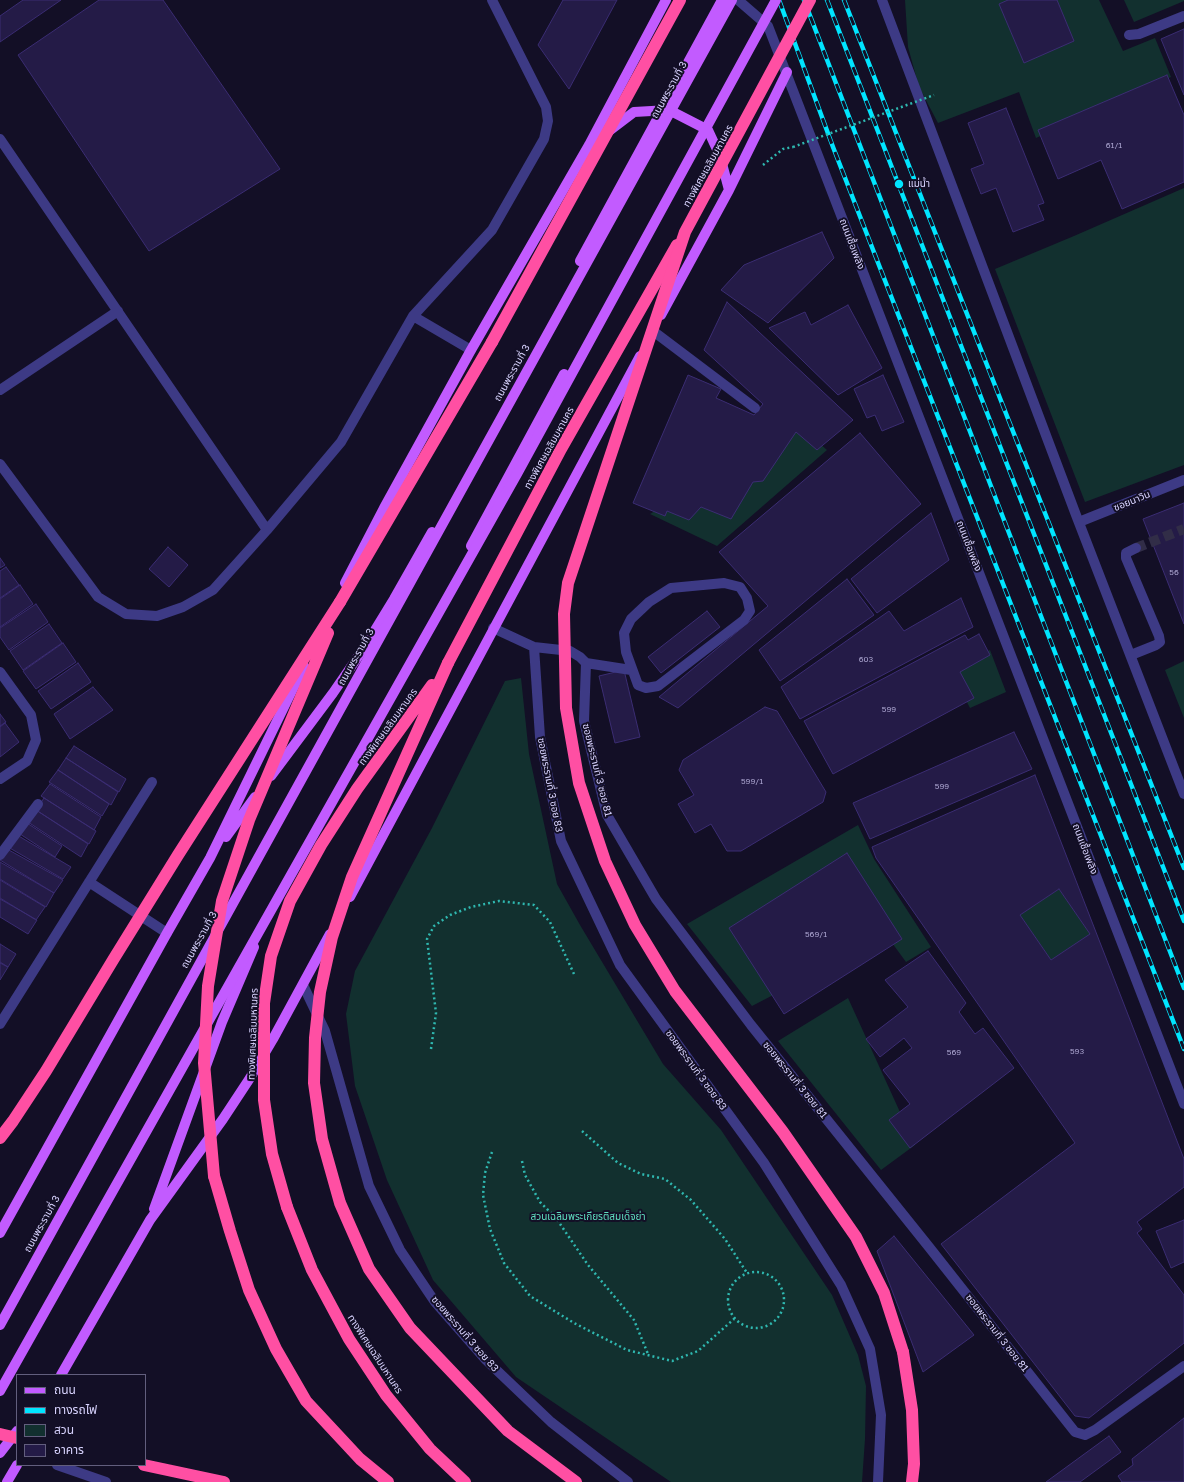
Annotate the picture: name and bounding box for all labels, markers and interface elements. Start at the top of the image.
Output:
street label: ถนนพระรามที่ 3 [648,60,690,120]
street label: ทางพิเศษเฉลิมมหานคร [680,123,736,209]
house number: 61/1 [1106,140,1122,150]
marker: แม่น้ำ [893,178,905,190]
place label: แม่น้ำ [908,178,930,190]
street label: ถนนเชื้อเพลิง [837,217,867,271]
street label: ถนนพระรามที่ 3 [491,343,533,403]
street label: ทางพิเศษเฉลิมมหานคร [521,405,577,491]
street label: ซอยนาวิน [1112,488,1152,514]
street label: ถนนเชื้อเพลิง [954,519,984,573]
house number: 56 [1169,567,1179,577]
street label: ถนนพระรามที่ 3 [335,627,377,687]
house number: 603 [859,654,873,664]
street label: ทางพิเศษเฉลิมมหานคร [356,686,420,768]
house number: 599 [882,704,896,714]
street label: ซอยพระรามที่ 3 ซอย 81 [580,722,614,818]
street label: ซอยพระรามที่ 3 ซอย 83 [535,737,565,833]
house number: 599/1 [741,776,763,786]
house number: 599 [935,781,949,791]
street label: ถนนเชื้อเพลิง [1070,822,1100,876]
street label: ถนนพระรามที่ 3 [178,910,220,970]
house number: 569/1 [805,929,827,939]
street label: ทางพิเศษเฉลิมมหานคร [245,988,261,1080]
street label: ซอยพระรามที่ 3 ซอย 83 [663,1028,729,1112]
street label: ซอยพระรามที่ 3 ซอย 81 [760,1039,830,1121]
house number: 593 [1070,1046,1084,1056]
house number: 569 [947,1047,961,1057]
street label: ถนนพระรามที่ 3 [21,1194,63,1254]
park label: สวนเฉลิมพระเกียรติสมเด็จย่า [530,1211,646,1223]
street label: ซอยพระรามที่ 3 ซอย 81 [963,1292,1031,1374]
street label: ซอยพระรามที่ 3 ซอย 83 [429,1294,501,1374]
street label: ทางพิเศษเฉลิมมหานคร [345,1312,405,1396]
legend [16,1374,146,1466]
text: ถนน [54,1382,76,1397]
text: ทางรถไฟ [54,1402,97,1417]
text: สวน [54,1422,74,1437]
text: อาคาร [54,1442,84,1457]

